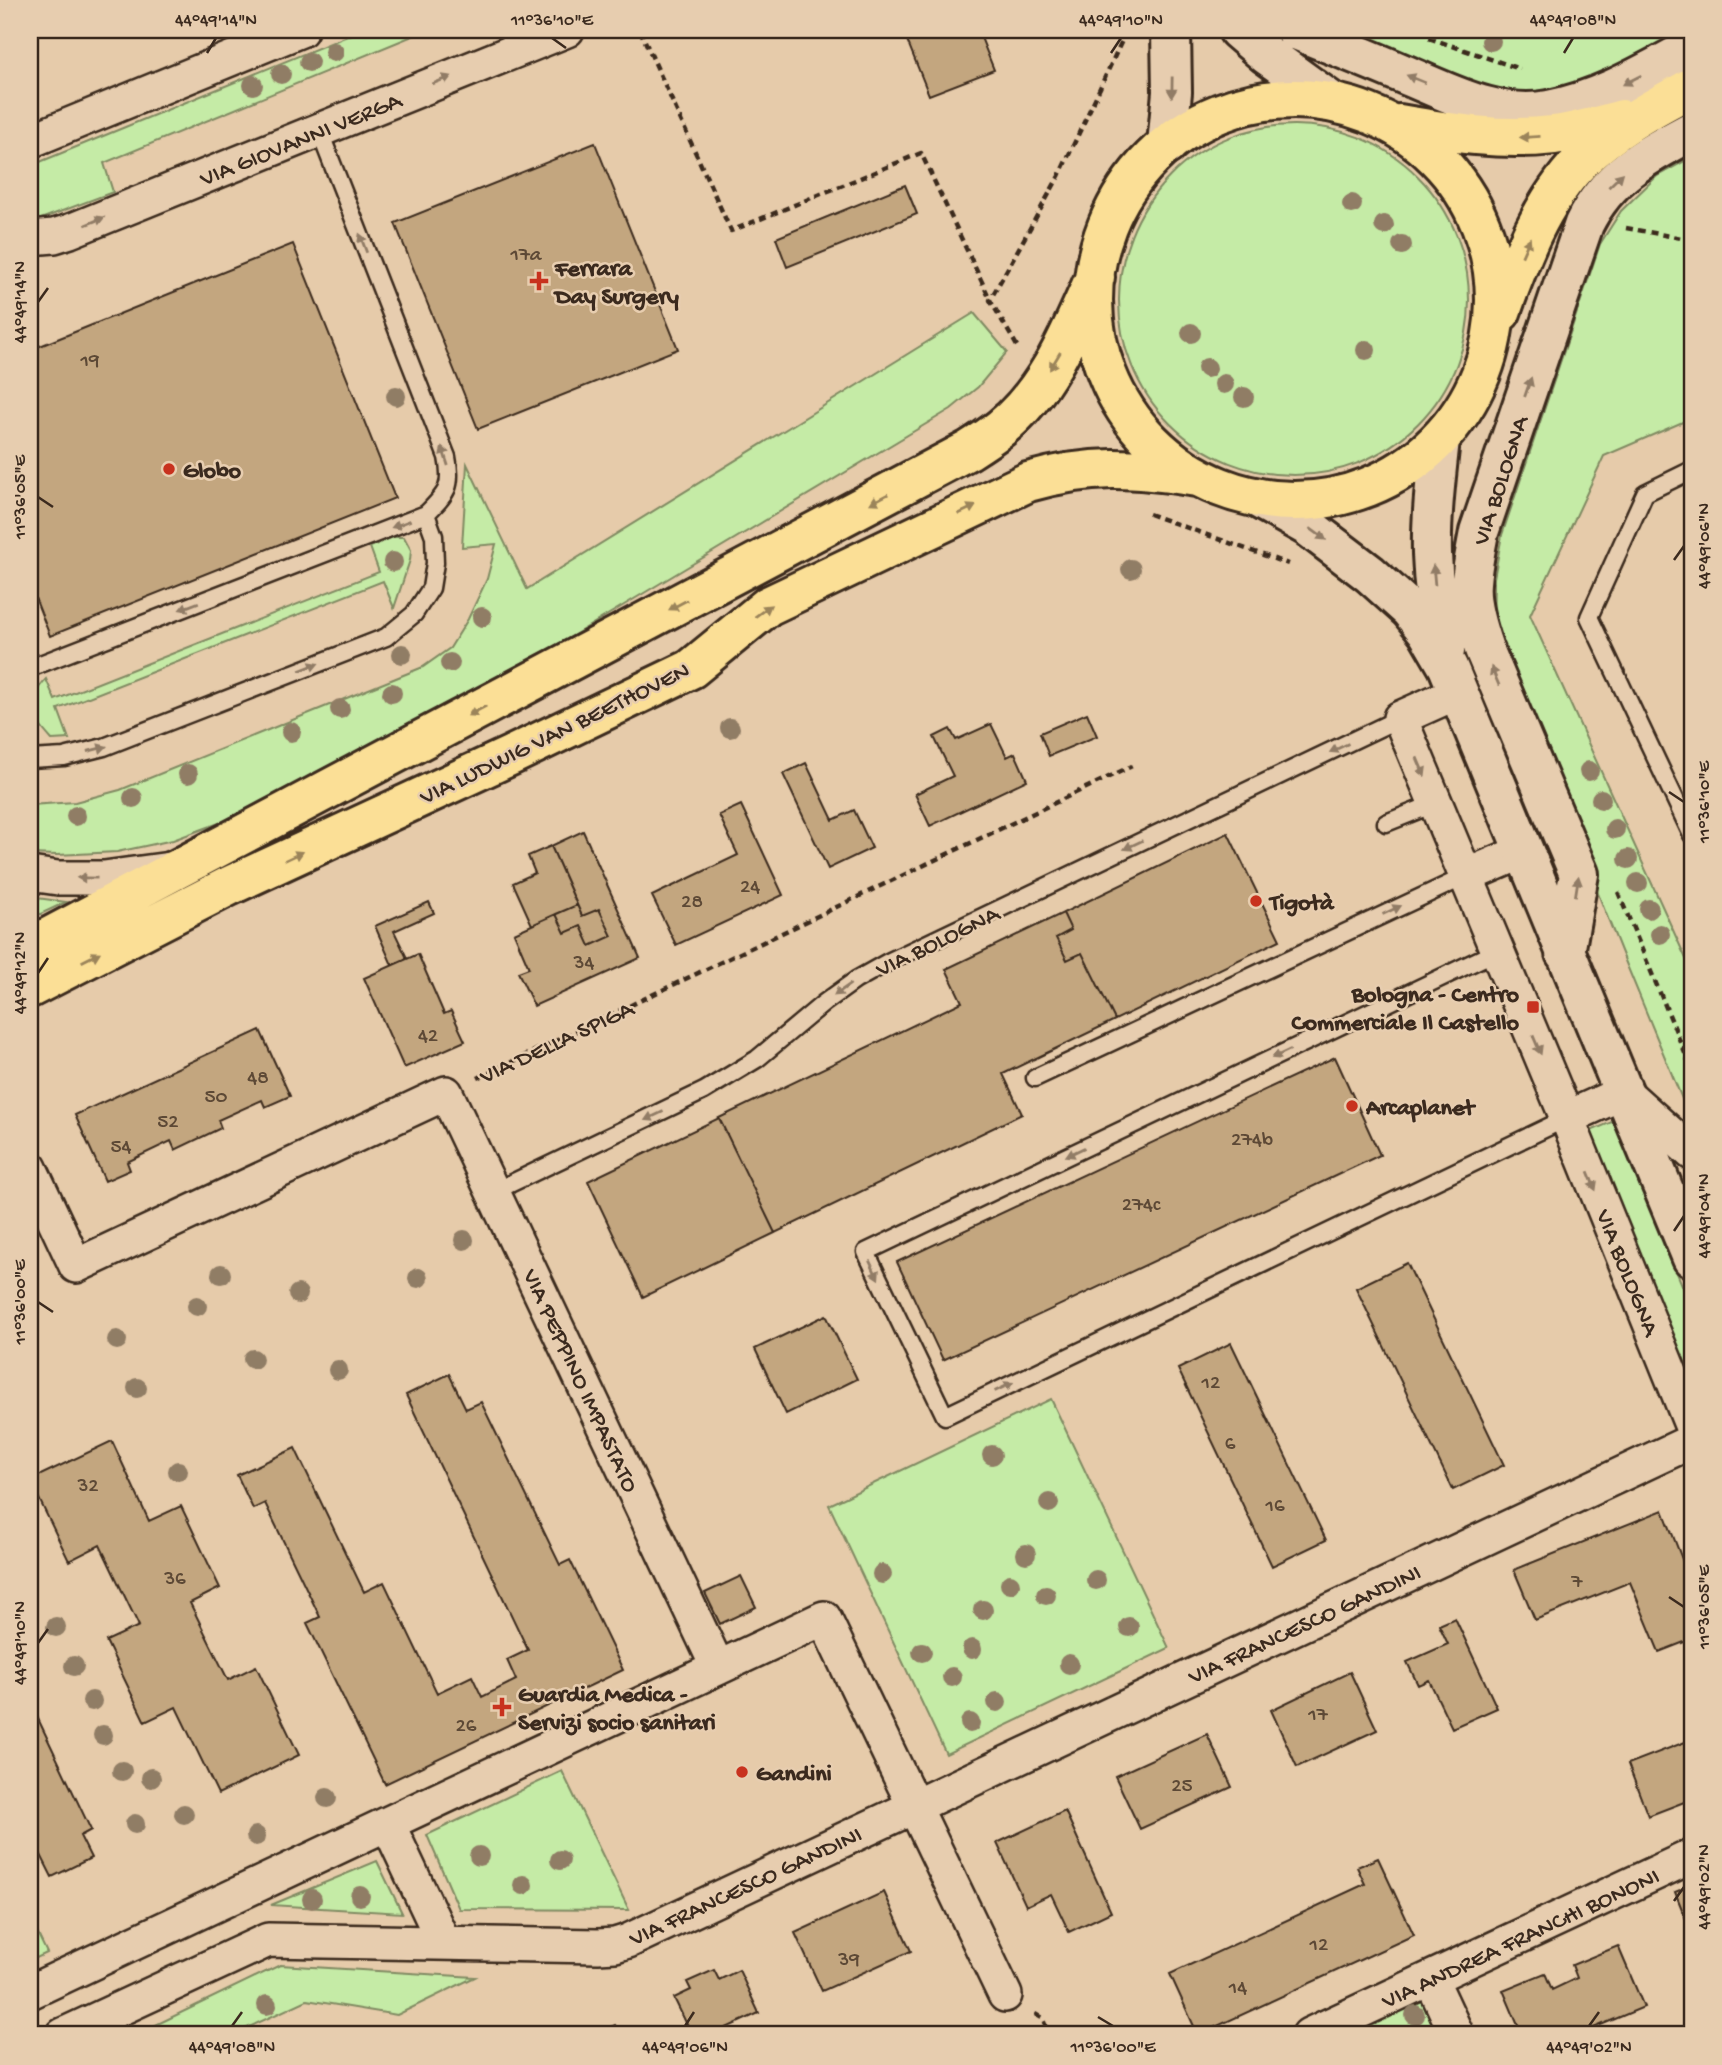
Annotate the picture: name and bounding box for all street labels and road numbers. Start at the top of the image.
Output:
street label: VIA GIOVANNI VERGA [195,87,408,195]
street label: VIA BOLOGNA [1468,411,1537,550]
street label: VIA LUDWIG VAN BEETHOVEN [415,657,695,814]
street label: VIA BOLOGNA [871,900,1007,986]
street label: VIA DELLA SPIGA [475,995,641,1093]
street label: VIA BOLOGNA [1587,1205,1665,1343]
street label: VIA PEPPINO IMPASTATO [514,1264,643,1498]
street label: VIA FRANCESCO GANDINI [1183,1559,1427,1693]
street label: VIA FRANCESCO GANDINI [624,1821,868,1955]
street label: VIA ANDREA FRANCHI BONONI [1377,1863,1665,2018]

